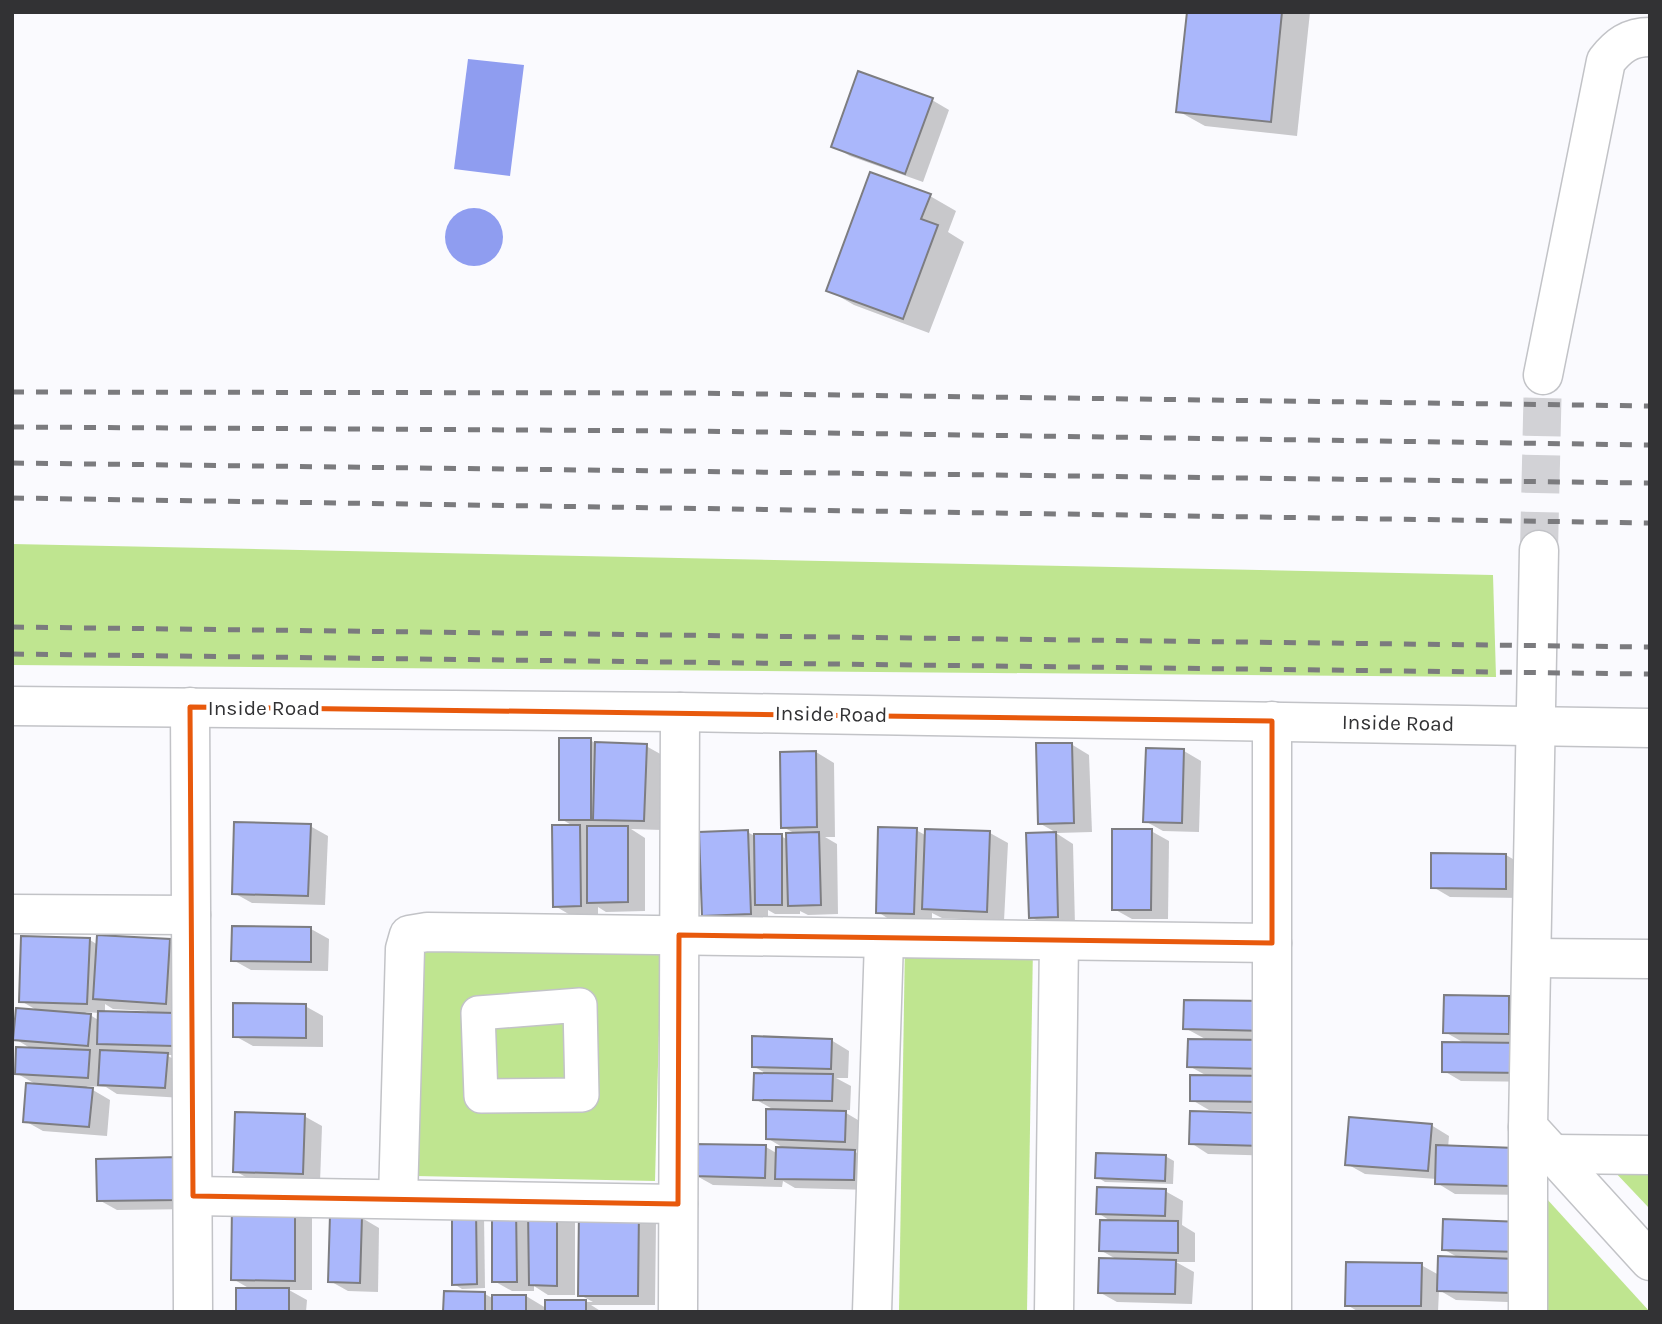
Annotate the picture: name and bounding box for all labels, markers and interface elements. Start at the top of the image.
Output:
street label: Inside Road [208,696,320,720]
street label: Inside Road [775,701,887,727]
street label: Inside Road [1342,710,1454,736]

